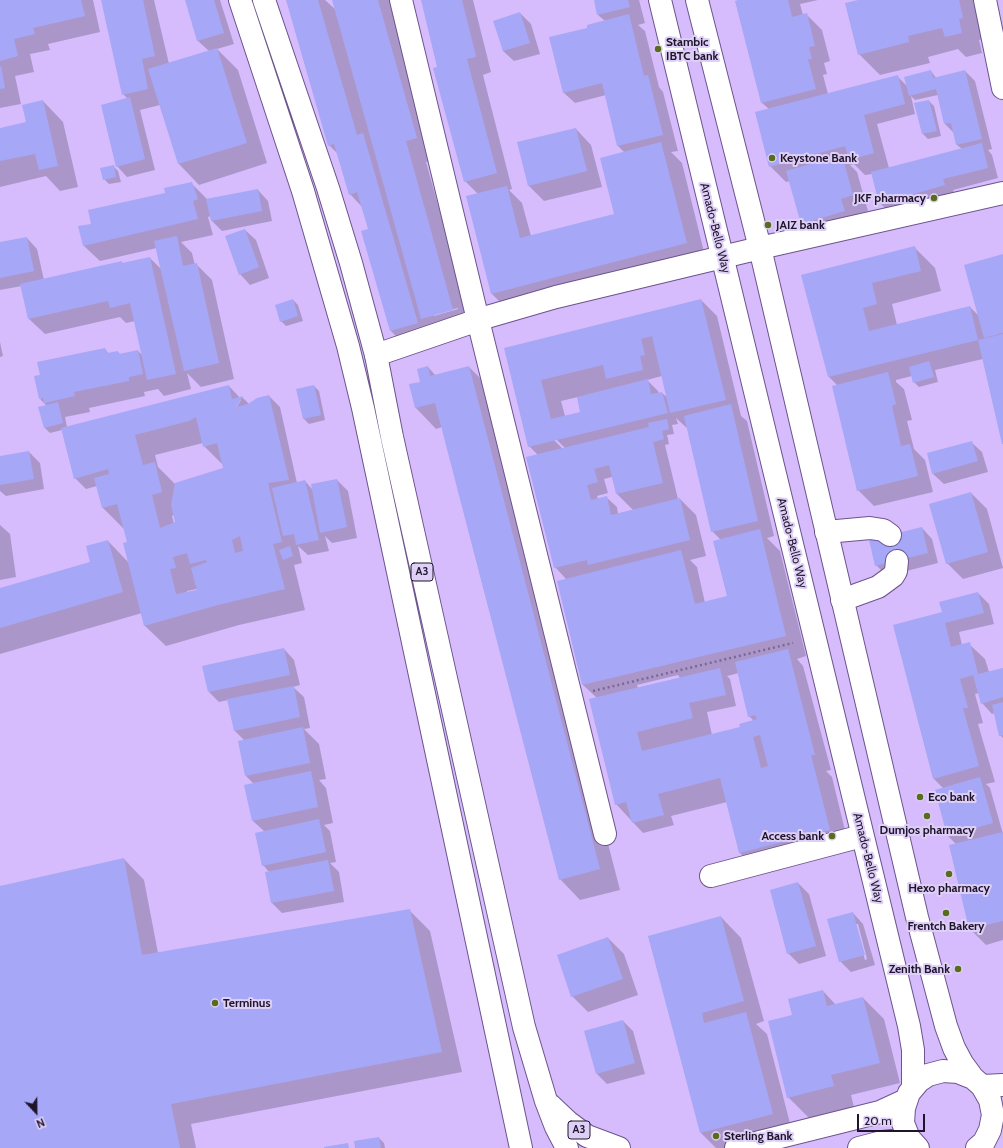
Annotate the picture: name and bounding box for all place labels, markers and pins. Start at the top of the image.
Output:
place label: Stambic IBTC bank [666,35,718,63]
marker: Stambic IBTC bank [653,44,663,54]
place label: Keystone Bank [780,151,857,165]
marker: Keystone Bank [767,153,777,163]
place label: JKF pharmacy [854,191,926,205]
marker: JKF pharmacy [929,193,939,203]
place label: JAIZ bank [776,218,825,232]
marker: JAIZ bank [763,220,773,230]
place label: Eco bank [928,790,975,804]
marker: Eco bank [915,792,925,802]
marker: Dumjos pharmacy [922,811,932,821]
place label: Dumjos pharmacy [880,823,974,837]
place label: Access bank [762,829,824,843]
marker: Access bank [827,831,837,841]
marker: Hexo pharmacy [944,869,954,879]
place label: Hexo pharmacy [908,881,990,895]
marker: Frentch Bakery [941,908,951,918]
place label: Frentch Bakery [908,919,984,933]
place label: Zenith Bank [889,962,950,976]
marker: Zenith Bank [953,964,963,974]
place label: Terminus [223,996,270,1010]
marker: Terminus [210,998,220,1008]
place label: Sterling Bank [724,1129,792,1143]
marker: Sterling Bank [711,1131,721,1141]

